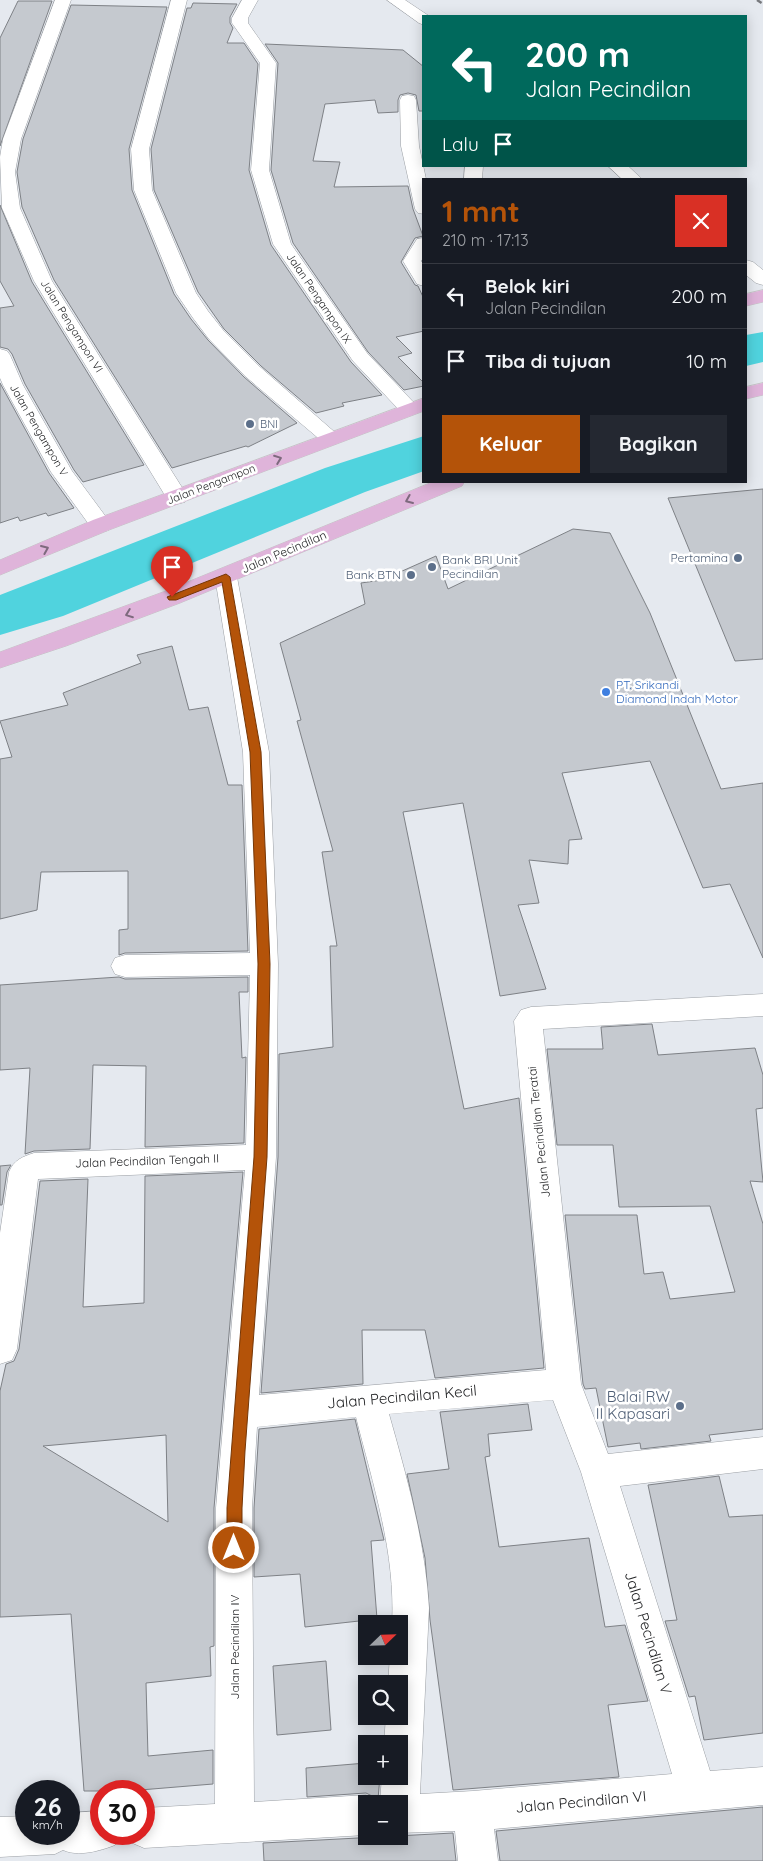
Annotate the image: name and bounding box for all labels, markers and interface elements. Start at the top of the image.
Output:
text: 200 m [525,32,630,76]
icon: left [442,35,507,100]
text: Jalan Pecindilan [525,75,691,103]
icon: arrive [489,130,517,158]
text: Lalu [442,132,479,156]
text: 1 mnt [442,192,520,230]
button: close [675,195,727,247]
text: 210 m · 17:13 [442,230,529,250]
street label: Jalan Pengampon IX [284,250,355,346]
text: Belok kiri [485,274,570,298]
street label: Jalan Pengampon VI [38,277,106,375]
icon: left [442,282,470,310]
text: 200 m [671,284,727,308]
text: Jalan Pecindilan [485,298,606,318]
icon: arrive [442,347,470,375]
text: Tiba di tujuan [485,349,611,373]
text: 10 m [686,349,727,373]
street label: Jalan Pengampon V [7,381,71,479]
button: Keluar [442,415,580,473]
button: Bagikan [590,415,727,473]
place label: BNI [260,417,278,431]
marker: BNI [244,418,256,430]
one-way arrow [273,455,282,465]
street label: Jalan Pengampon [165,461,257,507]
one-way arrow [405,494,414,504]
street label: Jalan Pecindilan [239,527,328,576]
one-way arrow [40,544,49,555]
pin [151,546,193,597]
place label: Pertamina [671,550,728,565]
place label: Bank BRI Unit Pecindilan [442,552,518,581]
marker: Pertamina [732,552,744,564]
icon: arrive [158,553,186,581]
marker: Bank BRI Unit Pecindilan [426,561,438,573]
place label: Bank BTN [346,567,401,582]
marker: Bank BTN [405,569,417,581]
one-way arrow [125,608,133,618]
place label: PT. Srikandi Diamond Indah Motor [616,677,738,706]
marker: PT. Srikandi Diamond Indah Motor [600,686,612,698]
street label: Jalan Pecindilan Teratai [524,1066,553,1199]
street label: Jalan Pecindilan Tengah II [75,1150,219,1171]
street label: Jalan Pecindilan Kecil [326,1380,478,1413]
place label: Balai RW II Kapasari [596,1387,671,1423]
marker: Balai RW II Kapasari [674,1400,686,1412]
position arrow [207,1521,259,1573]
street label: Jalan Pecindilan V [621,1569,676,1697]
street label: Jalan Pecindilan IV [227,1594,242,1699]
north arrow [358,1615,408,1665]
map controls [358,1615,408,1845]
button: search [358,1675,408,1725]
button: + [358,1735,408,1785]
speed limit sign: 30 [90,1780,155,1845]
street label: Jalan Pecindilan VI [515,1786,647,1817]
text: 26 [33,1791,62,1822]
button: − [358,1795,408,1845]
text: km/h [32,1817,63,1832]

